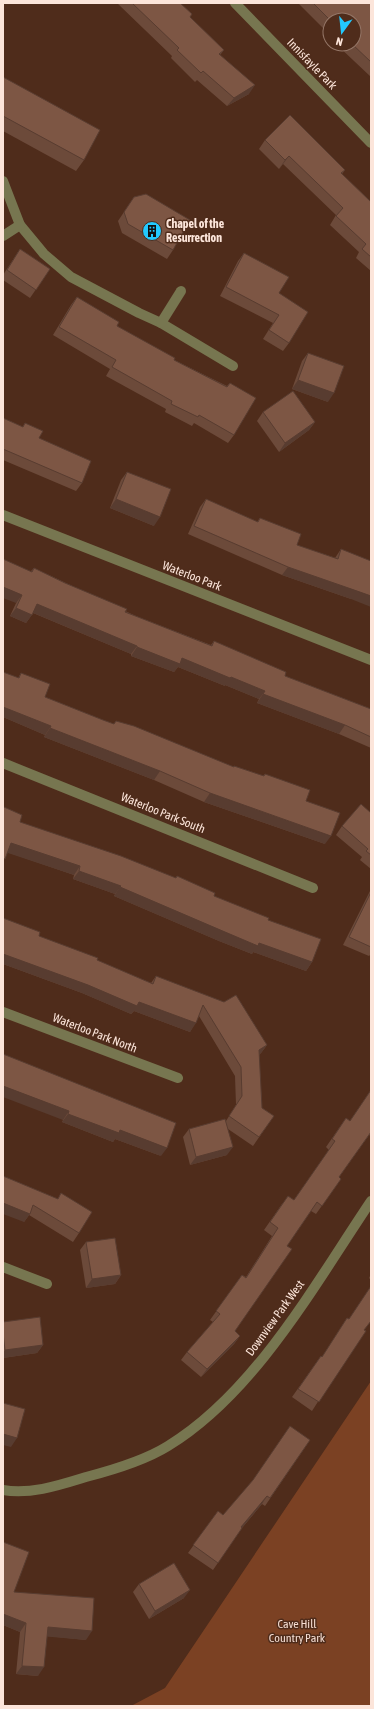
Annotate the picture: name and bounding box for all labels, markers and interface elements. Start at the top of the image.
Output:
north arrow [322,12,362,52]
street label: Innisfayle Park [284,35,340,93]
text: N [335,35,344,48]
place label: Chapel of the Resurrection [166,217,225,245]
building icon: Chapel of the Resurrection [141,220,163,242]
street label: Waterloo Park [160,558,224,594]
street label: Waterloo Park South [119,790,207,836]
street label: Waterloo Park North [51,1010,139,1056]
street label: Downview Park West [243,1277,307,1359]
park label: Cave Hill Country Park [269,1617,326,1645]

